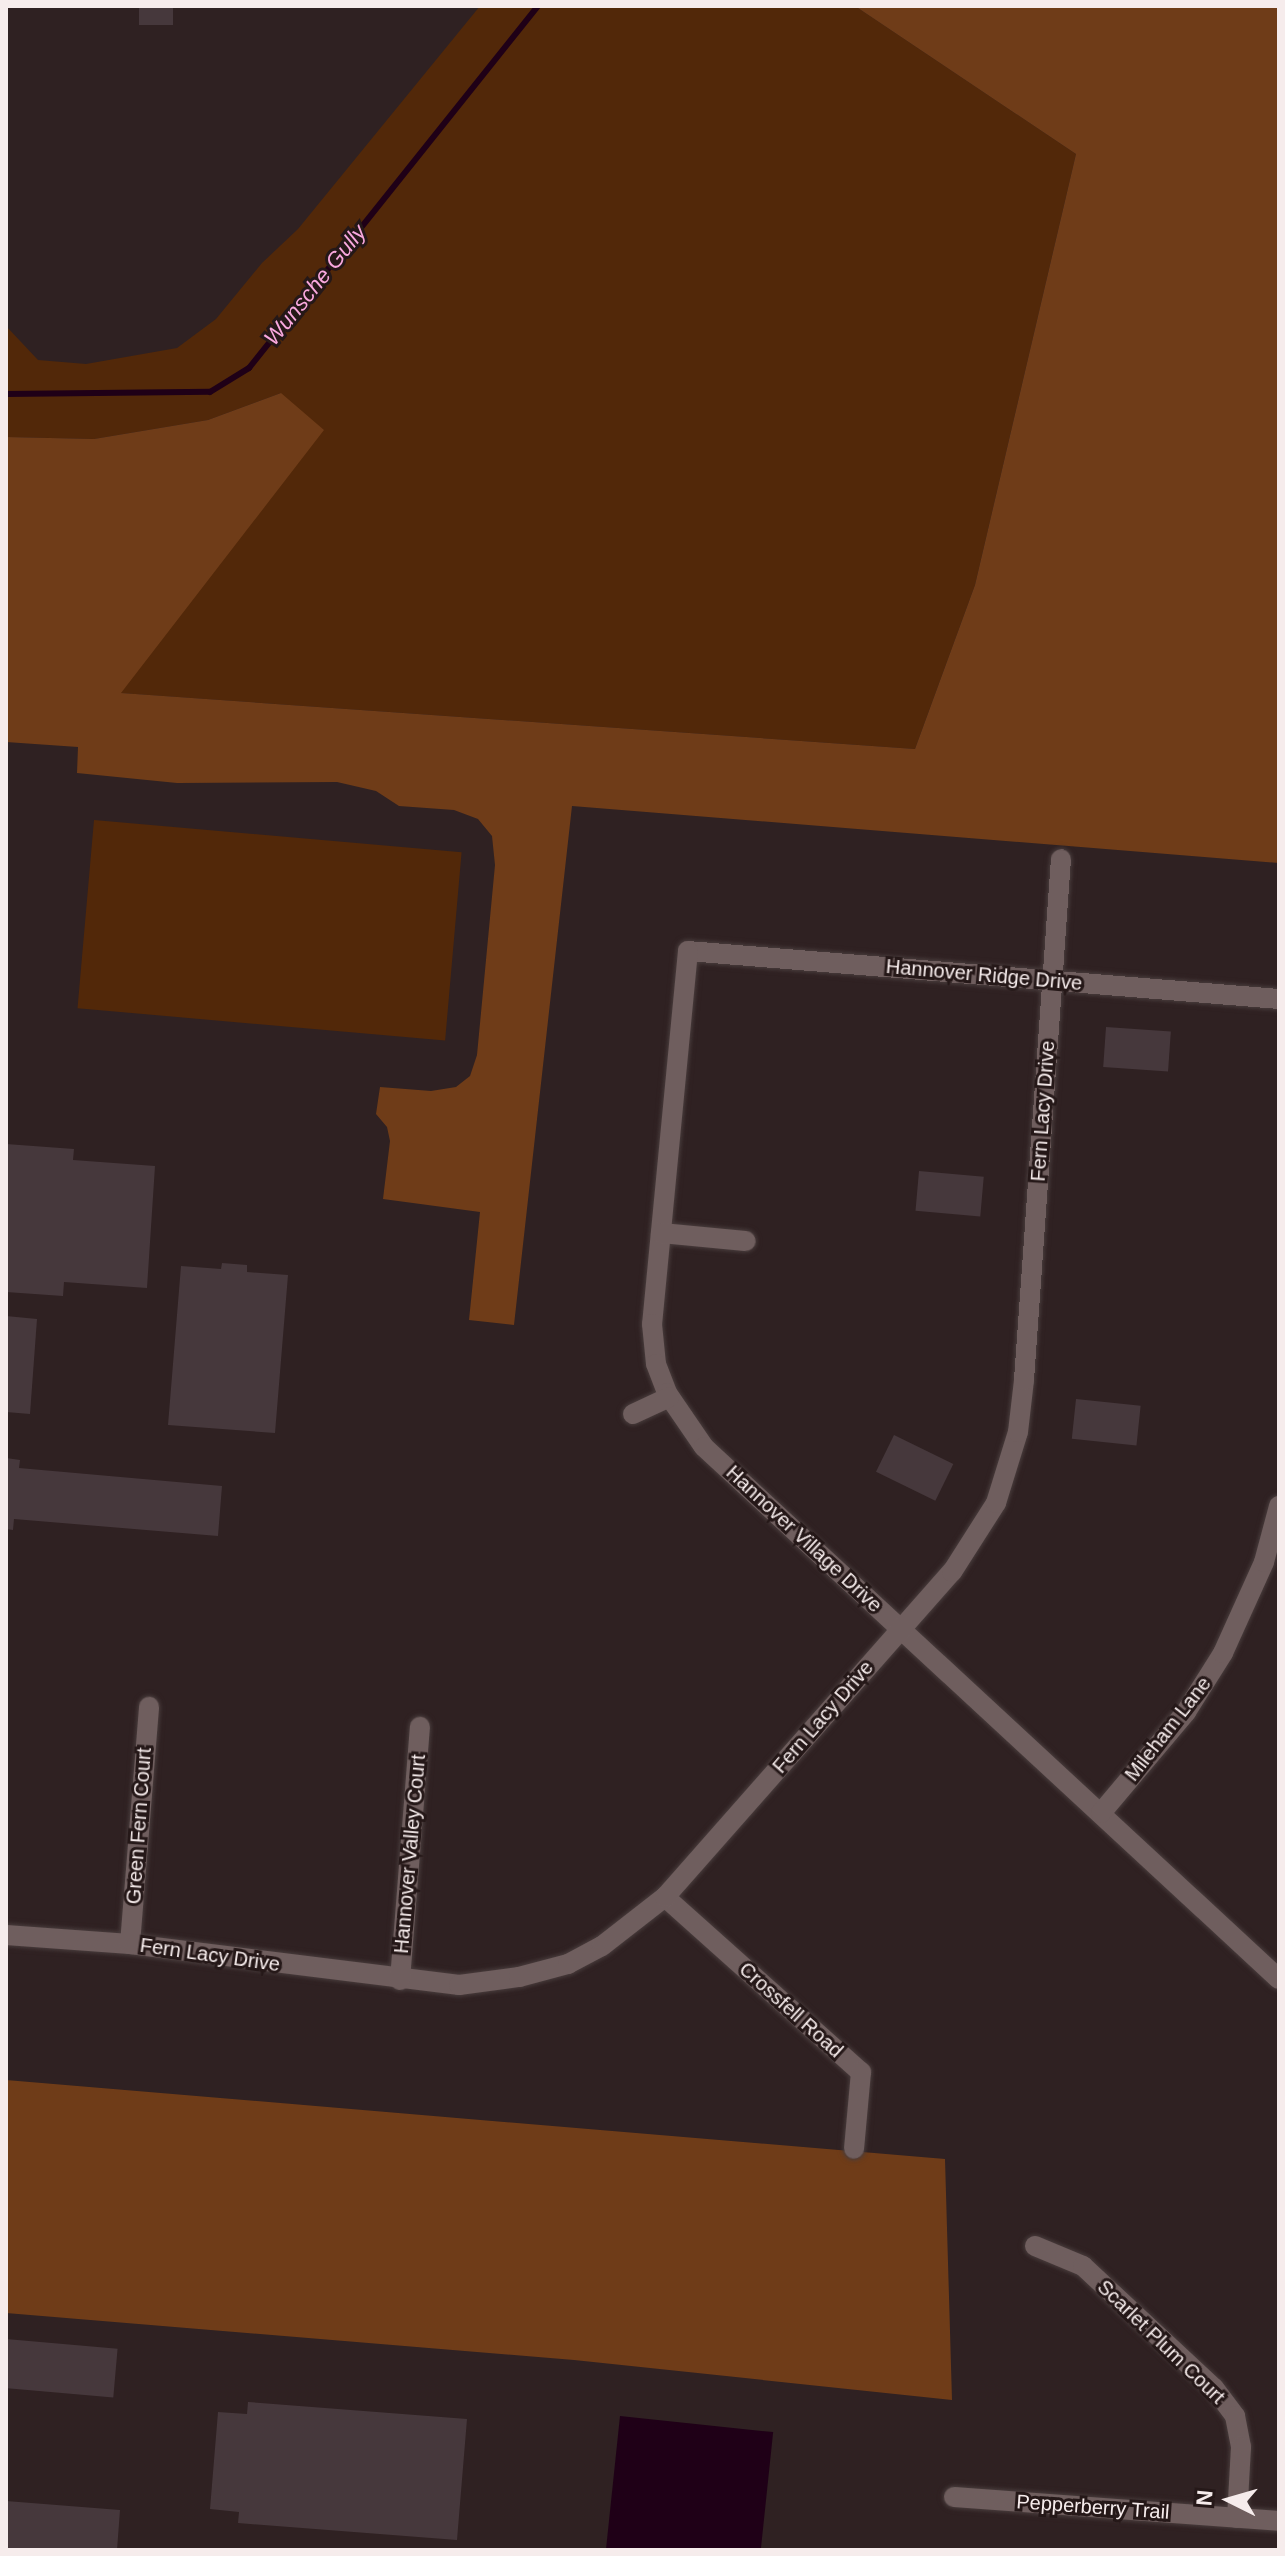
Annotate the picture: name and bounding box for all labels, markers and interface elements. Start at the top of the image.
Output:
water label: Wunsche Gully [258,219,372,351]
street label: Hannover Ridge Drive [885,954,1083,996]
street label: Fern Lacy Drive [1026,1040,1060,1182]
street label: Hannover Village Drive [721,1461,887,1617]
street label: Fern Lacy Drive [768,1656,878,1778]
street label: Mileham Lane [1120,1672,1216,1786]
street label: Green Fern Court [122,1747,156,1905]
street label: Hannover Valley Court [389,1753,431,1955]
street label: Fern Lacy Drive [138,1933,282,1977]
street label: Crossfell Road [734,1957,848,2063]
street label: Scarlet Plum Court [1092,2275,1230,2409]
north arrow [1189,2460,1269,2540]
text: N [1191,2489,1218,2507]
street label: Pepperberry Trail [1015,2490,1171,2524]

